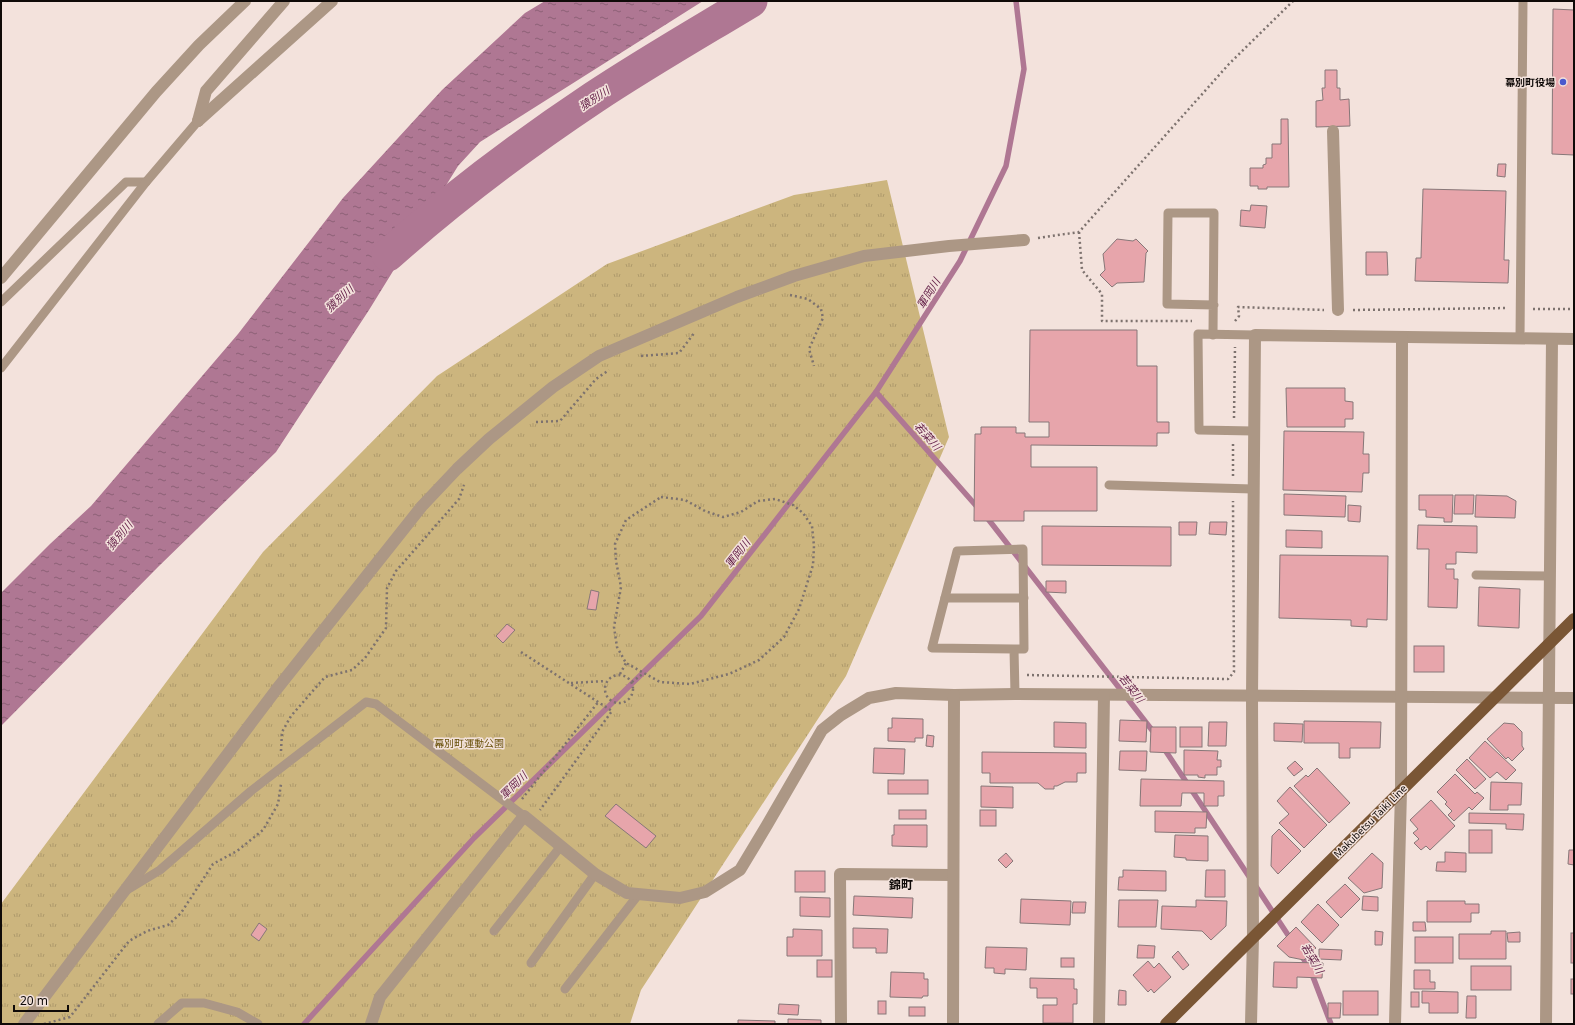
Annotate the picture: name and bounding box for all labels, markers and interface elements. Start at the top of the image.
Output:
place label: 幕別町役場 [1505,75,1555,89]
marker: 幕別町役場 [1558,77,1568,87]
water label: 猿別川 [576,82,613,113]
water label: 軍岡川 [913,274,944,311]
water label: 猿別川 [322,281,357,315]
water label: 若菜川 [912,419,945,454]
water label: 猿別川 [103,517,136,552]
water label: 軍岡川 [721,535,754,571]
water label: 若菜川 [1116,670,1149,706]
park label: 幕別町運動公園 [434,736,504,750]
water label: 軍岡川 [496,767,531,802]
street label: Makubetsu Taiki Line [1330,781,1410,861]
district label: 錦町 [888,876,913,893]
water label: 若菜川 [1298,940,1328,977]
scale bar [14,987,68,1013]
text: 20 m [20,992,48,1009]

